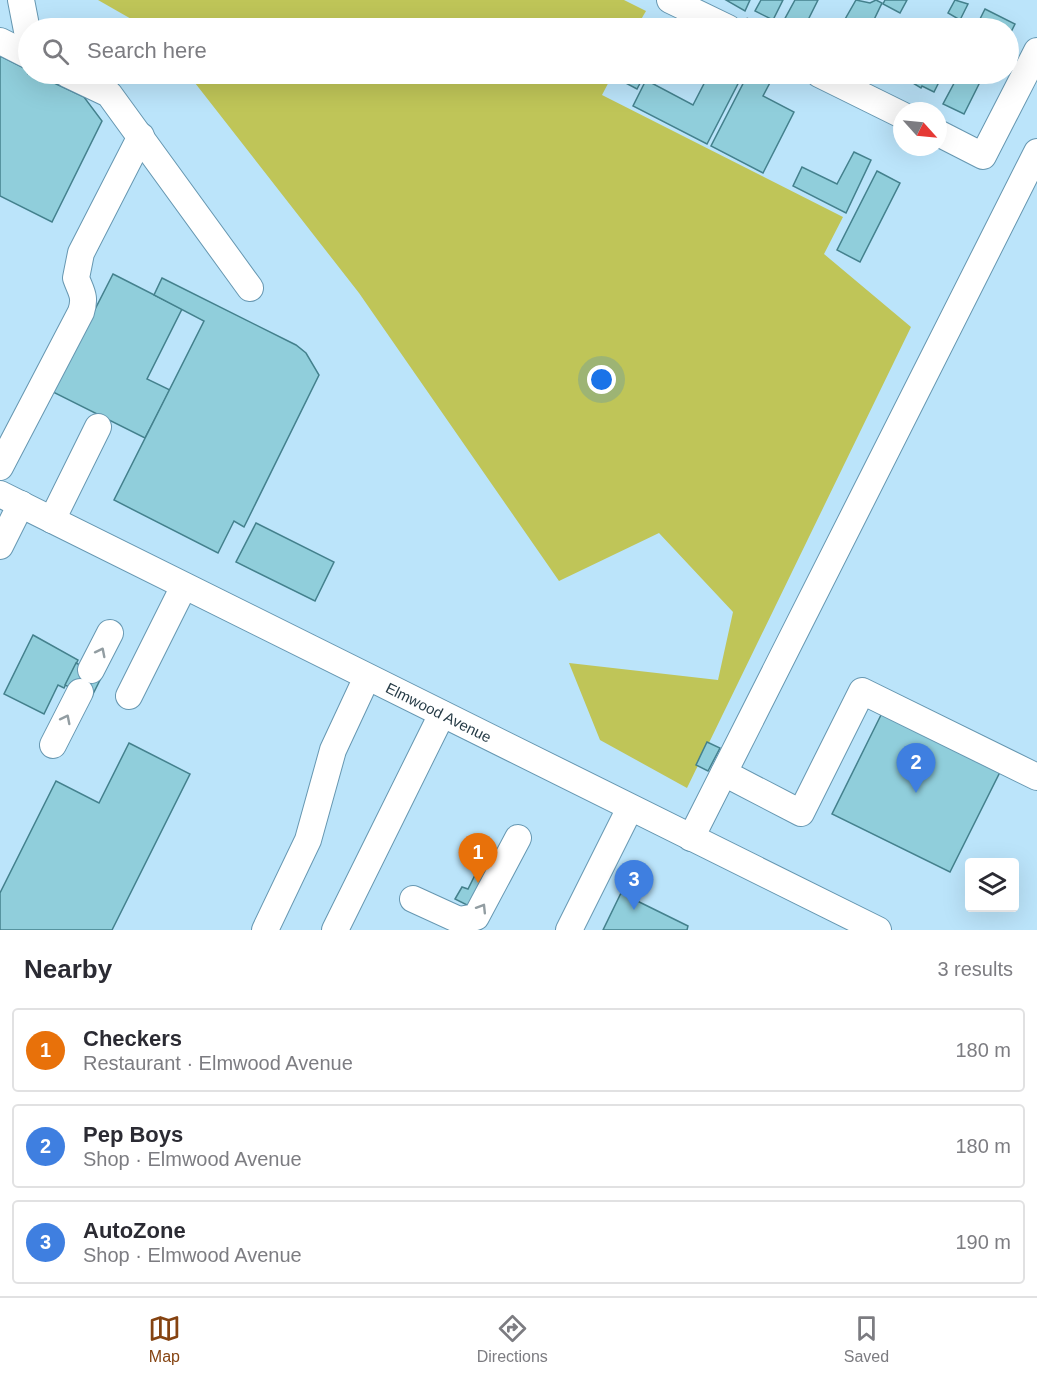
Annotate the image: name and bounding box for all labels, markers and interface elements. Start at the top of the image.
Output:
search box [18,18,1019,84]
icon: search [39,35,72,68]
text: Search here [87,38,207,63]
north arrow [893,102,947,156]
your location [587,365,616,394]
one-way arrow [93,647,105,658]
street label: Elmwood Avenue [383,679,494,745]
one-way arrow [59,714,70,725]
pin: 2 [896,744,936,793]
pin: 1 [458,834,498,883]
map controls [965,858,1019,912]
button: layers [965,858,1019,912]
pin: 3 [614,860,654,910]
one-way arrow [474,904,486,914]
text: Nearby [24,954,112,984]
text: 3 results [937,958,1013,980]
text: Checkers [83,1026,182,1051]
text: 1 [40,1039,51,1061]
text: 180 m [955,1039,1011,1061]
text: Restaurant · Elmwood Avenue [83,1052,353,1074]
text: Pep Boys [83,1122,183,1147]
text: 2 [40,1135,51,1157]
text: 180 m [955,1135,1011,1157]
text: Shop · Elmwood Avenue [83,1148,302,1170]
text: AutoZone [83,1218,186,1243]
text: 3 [40,1231,51,1253]
text: 190 m [955,1231,1011,1253]
text: Shop · Elmwood Avenue [83,1244,302,1266]
tab: Map [148,1312,181,1366]
tab: Directions [477,1312,548,1366]
tab: Saved [844,1312,889,1366]

